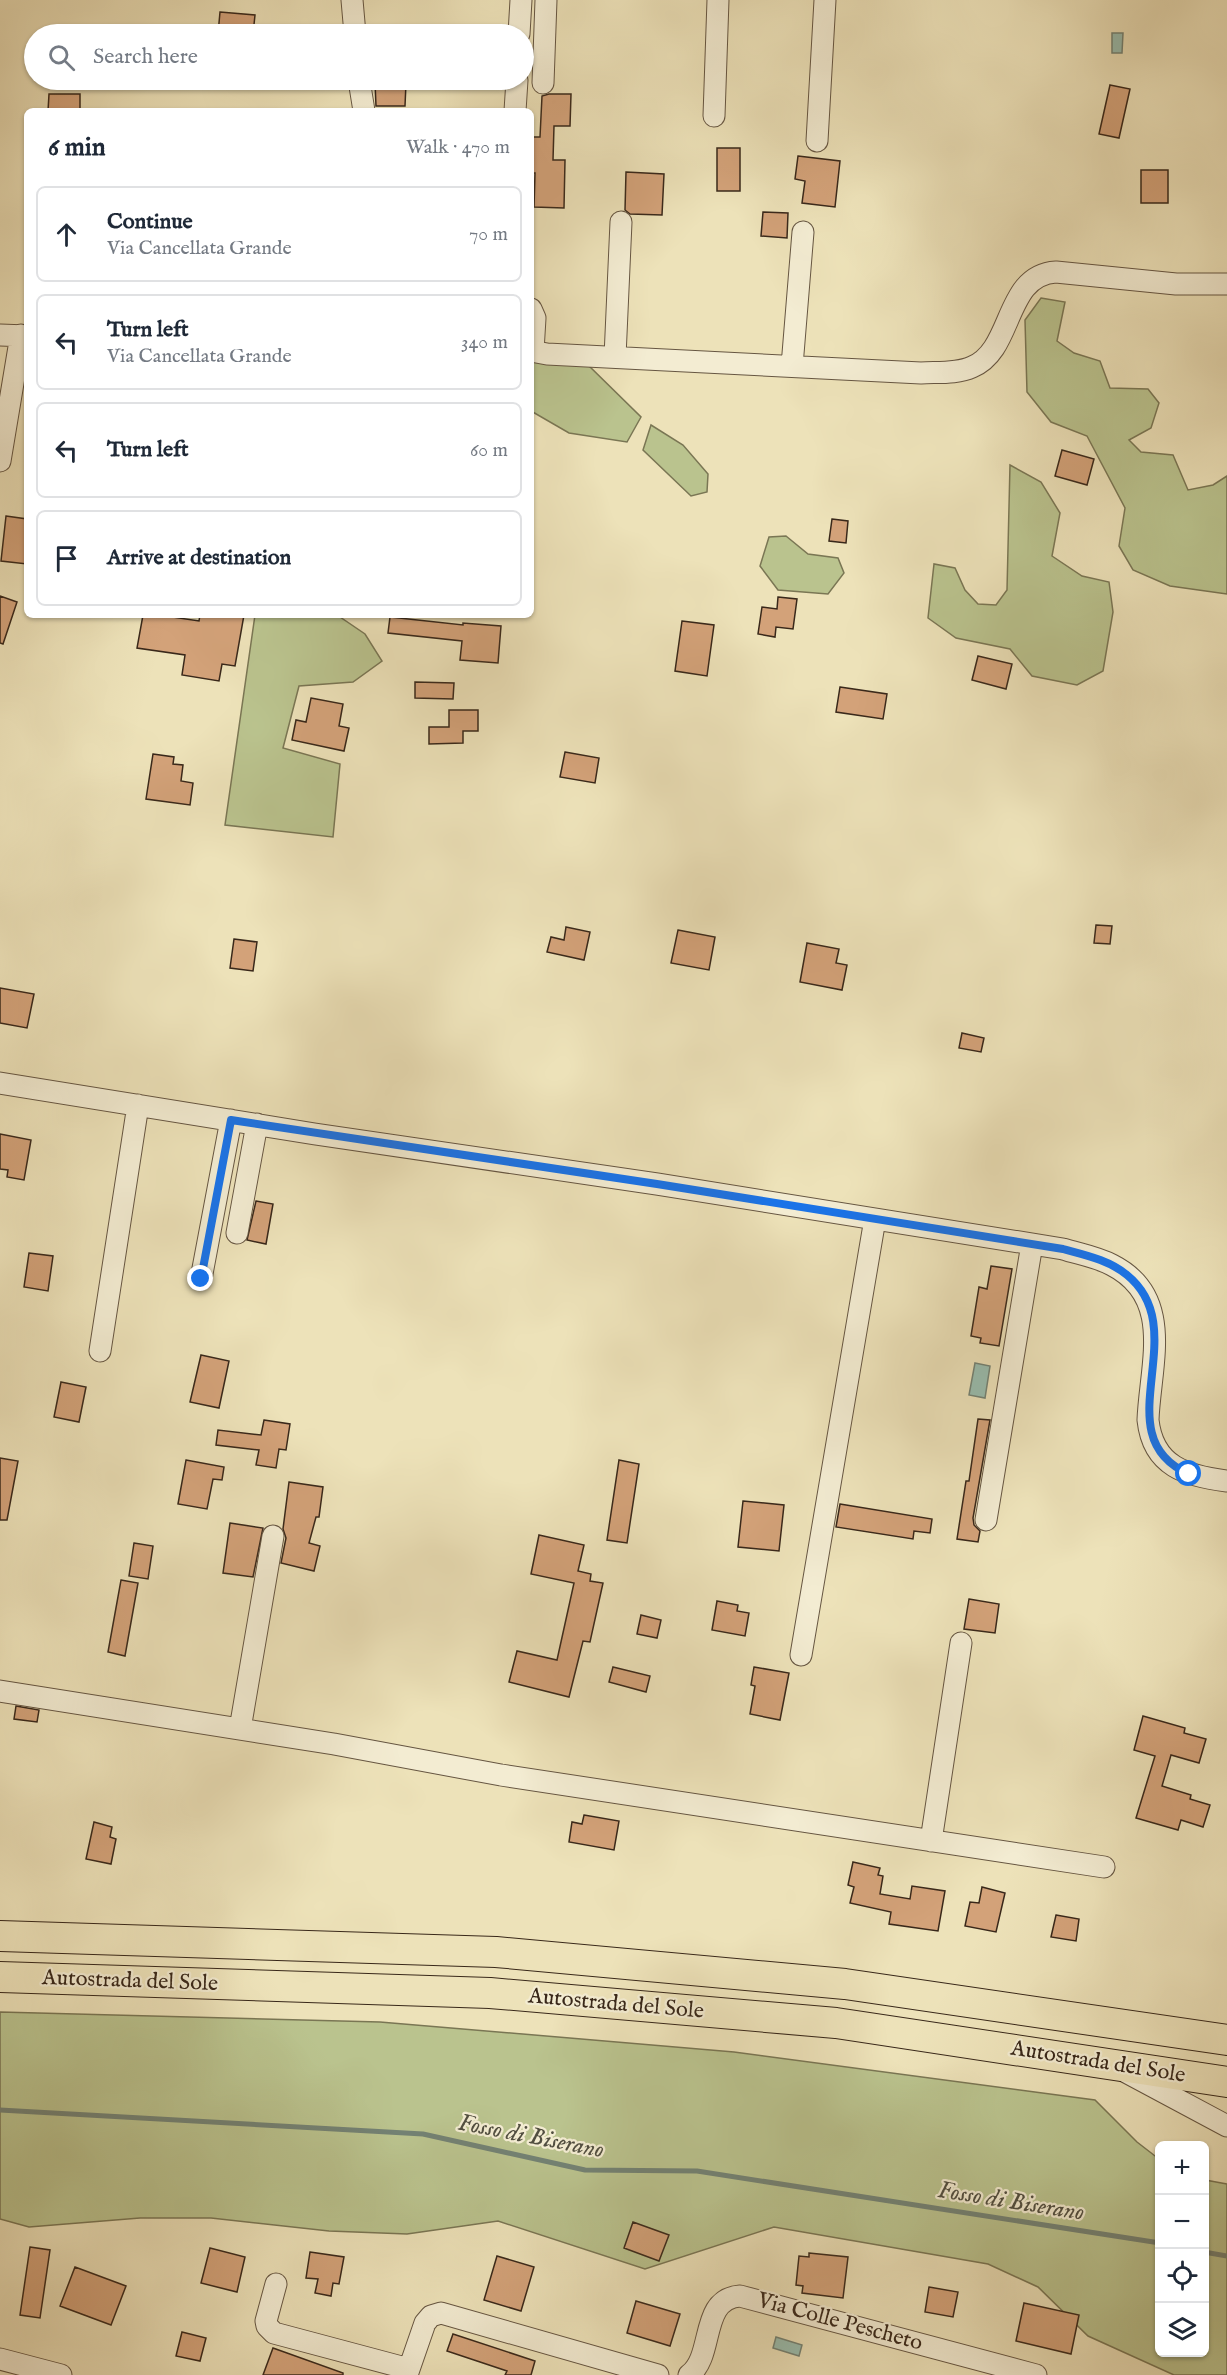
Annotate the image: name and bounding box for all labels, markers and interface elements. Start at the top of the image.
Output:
search box [24,24,534,90]
icon: search [45,41,78,74]
text: Search here [93,43,198,71]
text: 6 min [48,131,106,164]
text: Walk · 470 m [406,135,510,160]
text: Continue [107,208,193,236]
icon: ahead [50,218,83,251]
text: 70 m [469,222,508,247]
text: Via Cancellata Grande [107,236,292,261]
text: Turn left [107,316,189,344]
icon: left [50,326,83,359]
text: 340 m [461,330,508,355]
text: Via Cancellata Grande [107,344,292,369]
icon: left [50,434,83,467]
text: Turn left [107,436,189,464]
text: 60 m [470,438,508,463]
icon: arrive [50,542,83,575]
text: Arrive at destination [107,544,291,572]
route end [187,1265,213,1291]
route start [1175,1460,1201,1486]
street label: Autostrada del Sole [40,1964,219,1998]
street label: Autostrada del Sole [526,1982,705,2026]
street label: Autostrada del Sole [1008,2034,1187,2090]
water label: Fosso di Biserano [456,2108,606,2166]
map controls [1155,2141,1209,2357]
button: + [1155,2141,1209,2195]
water label: Fosso di Biserano [936,2175,1086,2229]
button: − [1155,2195,1209,2249]
button: locate [1155,2249,1209,2303]
street label: Via Colle Pescheto [753,2286,926,2358]
button: layers [1155,2303,1209,2357]

